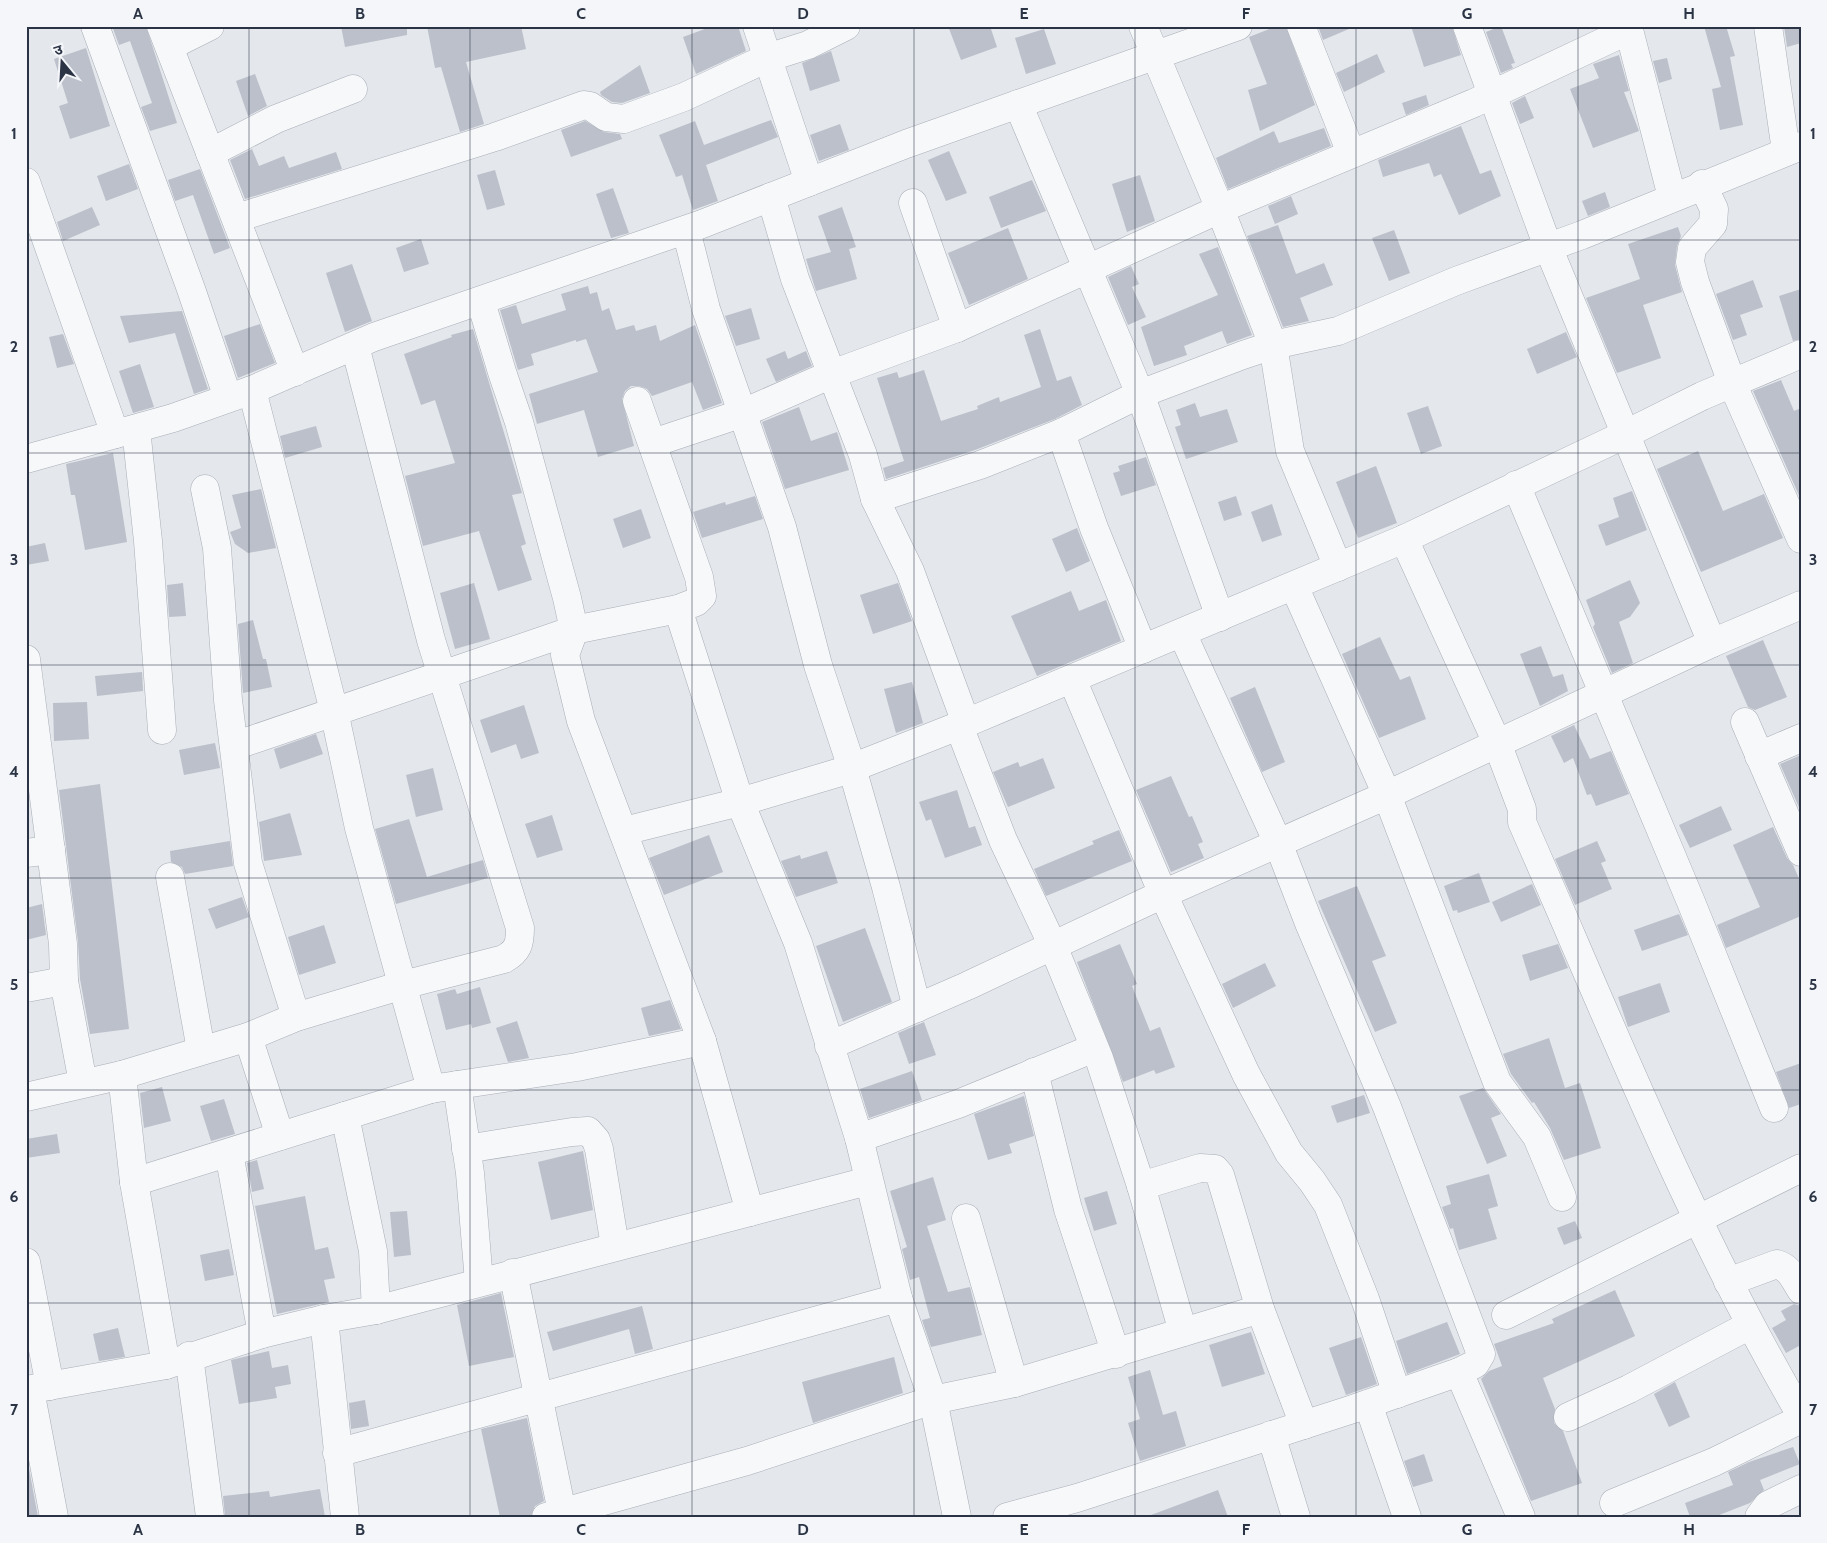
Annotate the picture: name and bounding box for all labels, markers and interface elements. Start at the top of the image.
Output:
text: A [133,4,143,23]
text: B [355,4,365,23]
text: C [576,4,586,23]
text: D [797,4,809,23]
text: E [1019,4,1029,23]
text: F [1242,4,1251,23]
text: G [1462,4,1472,23]
text: H [1683,4,1695,23]
north arrow [38,38,88,88]
text: उ [51,40,65,59]
text: 1 [11,124,17,143]
text: 1 [1810,124,1816,143]
text: 2 [10,337,18,356]
text: 2 [1809,337,1817,356]
text: 3 [10,550,18,569]
text: 3 [1809,550,1817,569]
text: 4 [9,762,19,781]
text: 4 [1808,762,1818,781]
text: 5 [10,975,18,994]
text: 5 [1809,975,1817,994]
text: 6 [10,1187,19,1206]
text: 6 [1809,1187,1818,1206]
text: 7 [10,1400,19,1419]
text: 7 [1809,1400,1818,1419]
text: A [133,1520,143,1539]
text: B [355,1520,365,1539]
text: C [576,1520,586,1539]
text: D [797,1520,809,1539]
text: E [1019,1520,1029,1539]
text: F [1242,1520,1251,1539]
text: G [1462,1520,1472,1539]
text: H [1683,1520,1695,1539]

